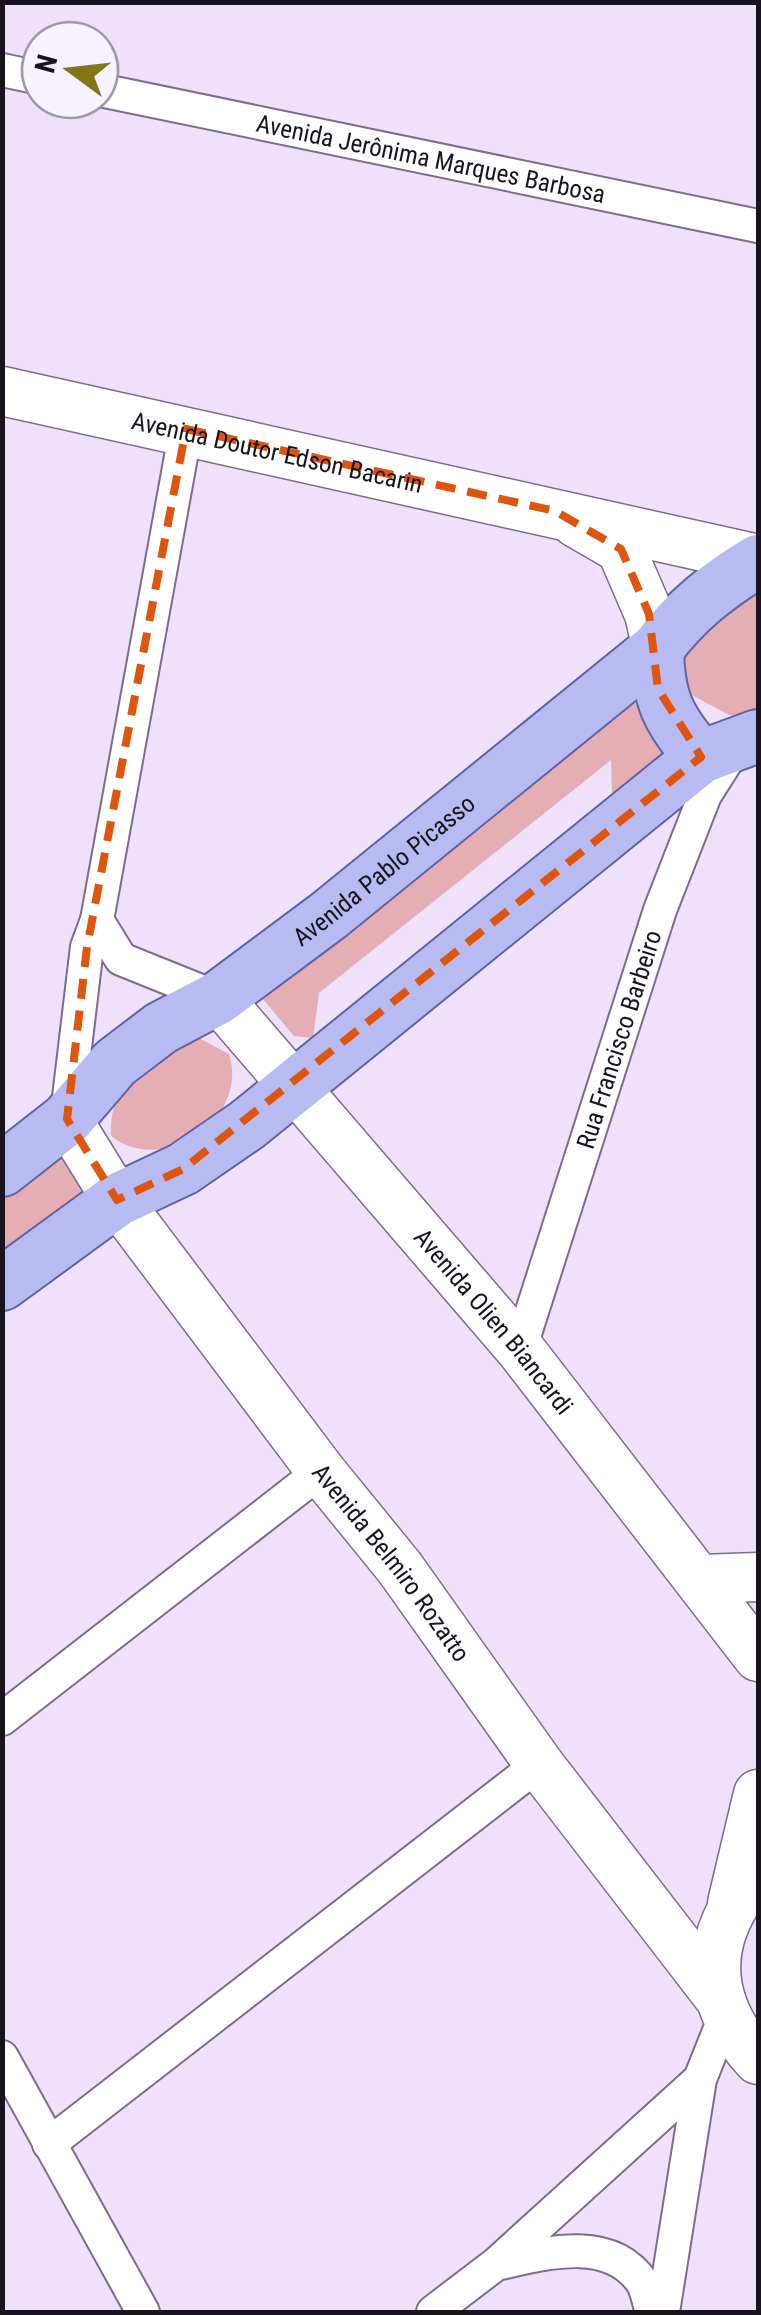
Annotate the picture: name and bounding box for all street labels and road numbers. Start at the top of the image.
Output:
street label: Avenida Jerônima Marques Barbosa [254,108,608,209]
street label: Avenida Doutor Edson Bacarin [129,406,426,499]
street label: Avenida Pablo Picasso [287,788,480,952]
street label: Rua Francisco Barbeiro [570,927,667,1152]
street label: Avenida Olien Biancardi [408,1222,579,1420]
street label: Avenida Belmiro Rozatto [307,1458,476,1667]

